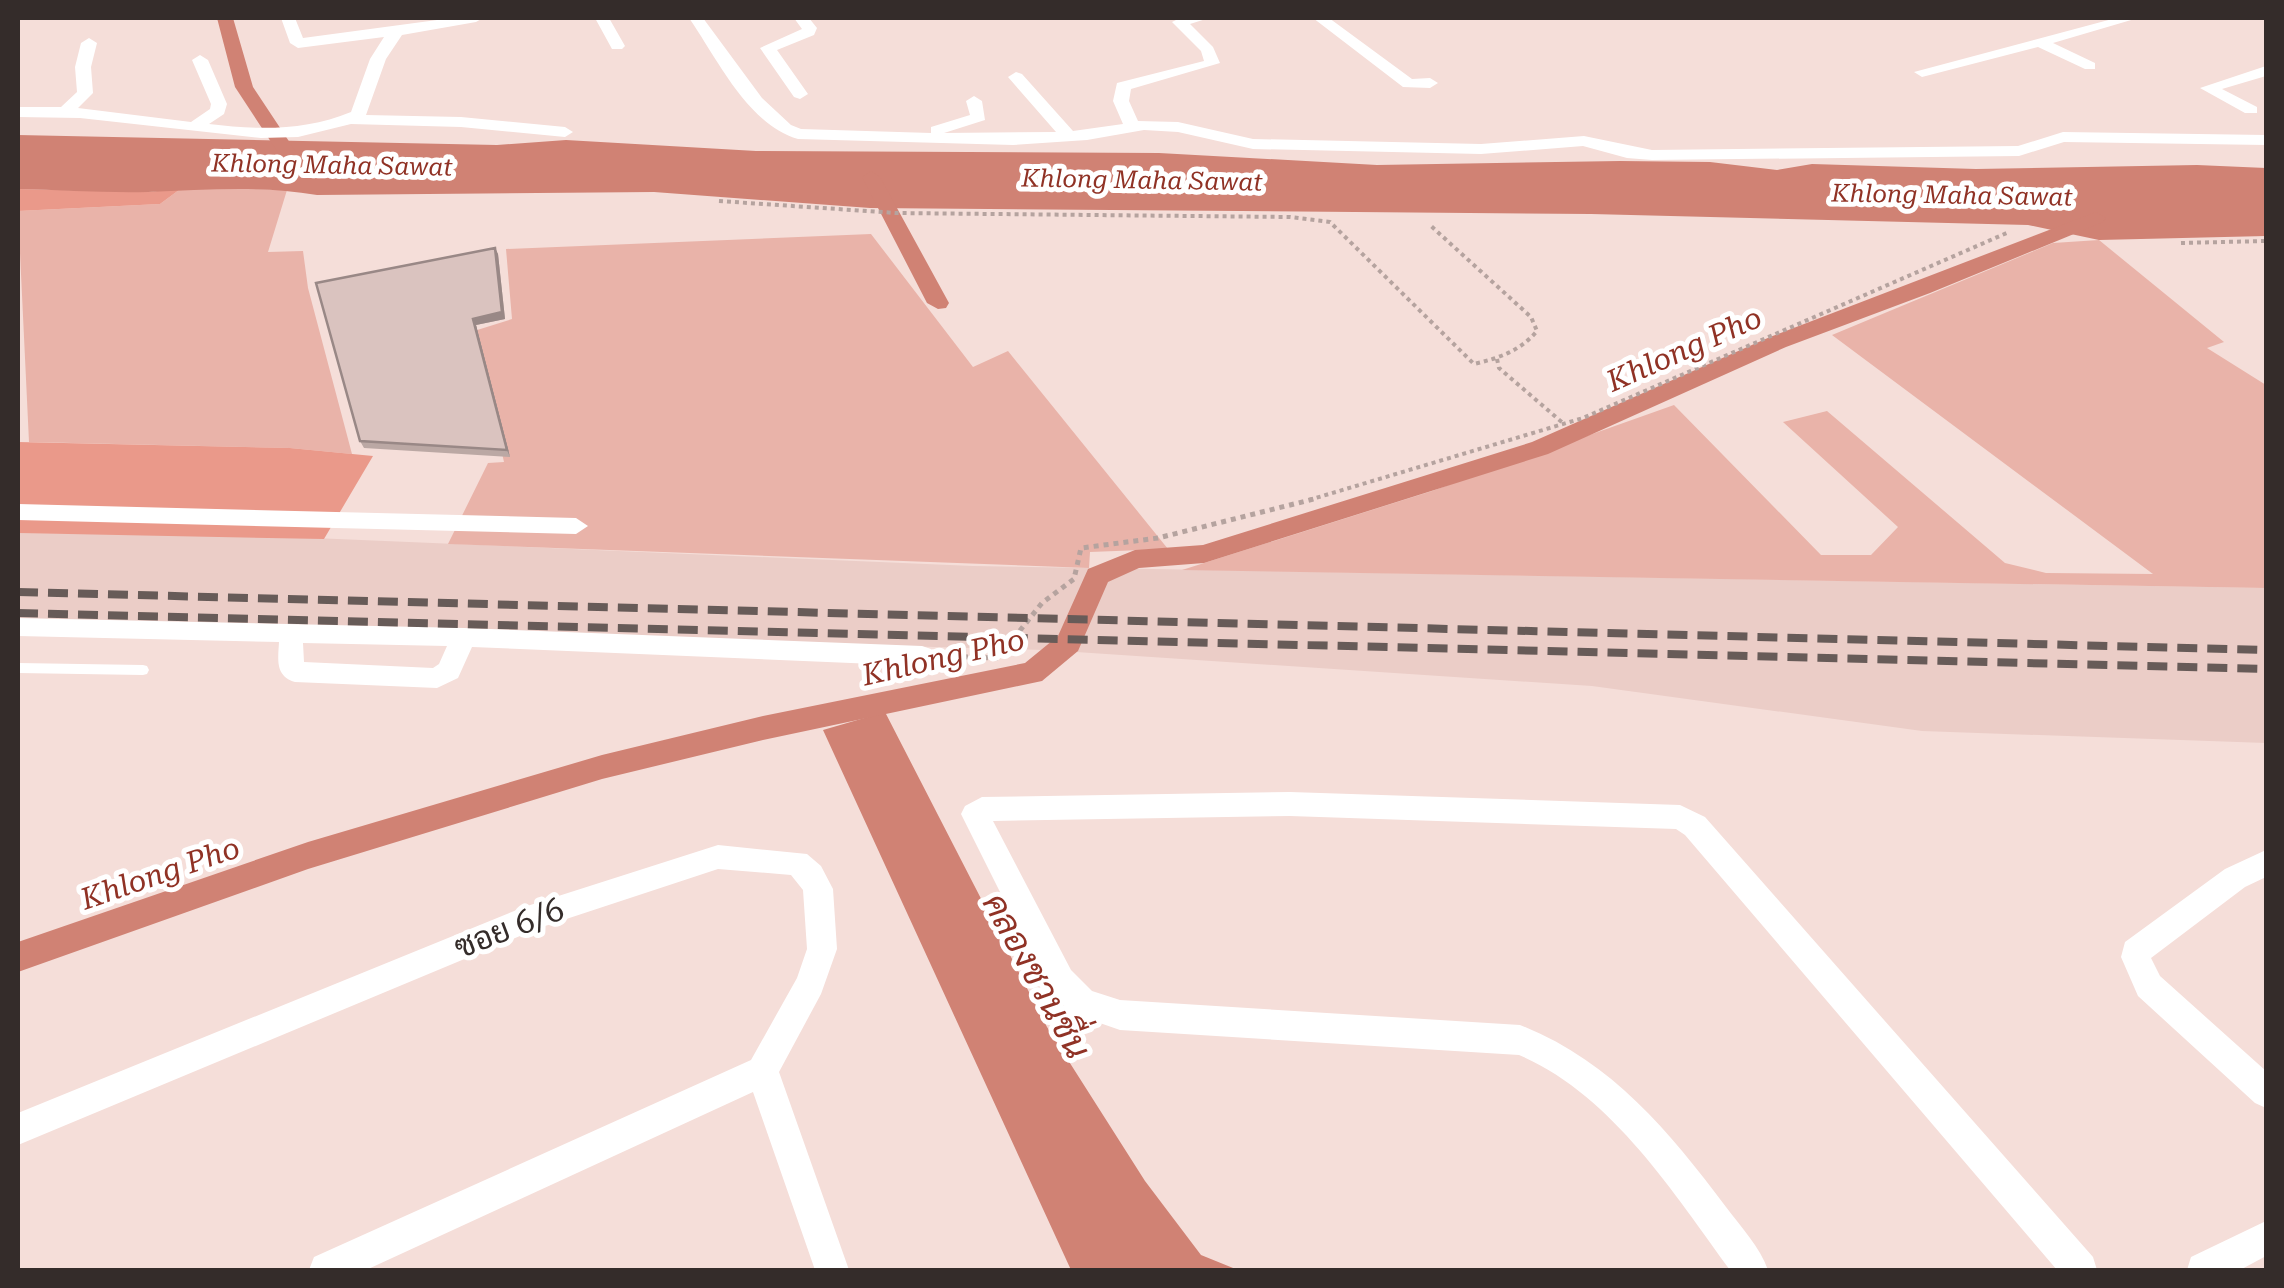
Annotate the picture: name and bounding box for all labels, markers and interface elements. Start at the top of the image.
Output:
water label: Khlong Maha Sawat [210,148,454,182]
water label: Khlong Maha Sawat [1020,163,1264,197]
water label: Khlong Maha Sawat [1830,178,2074,212]
water label: Khlong Pho [1600,299,1767,399]
water label: Khlong Pho [857,621,1028,693]
water label: Khlong Pho [75,829,244,917]
water label: คลองชวนชื่น [974,881,1108,1066]
street label: ซอย 6/6 [449,890,569,966]

